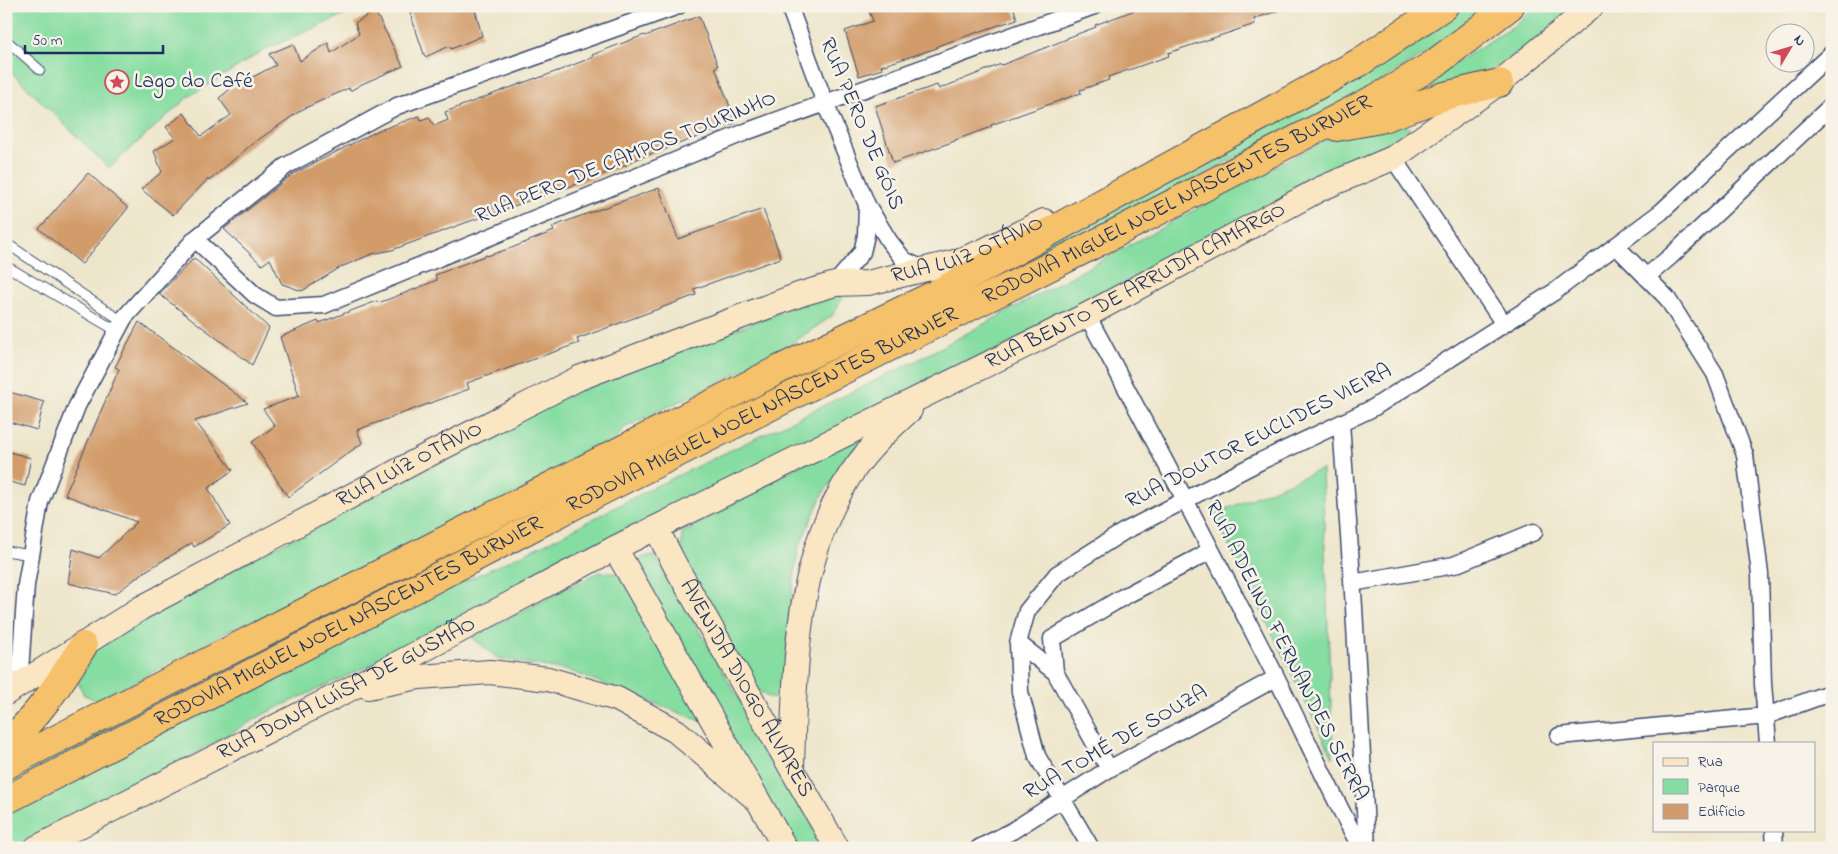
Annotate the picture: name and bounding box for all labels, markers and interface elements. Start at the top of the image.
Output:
scale bar [25,22,162,54]
north arrow [1766,22,1816,72]
text: 50 m [32,30,63,52]
text: N [1788,31,1810,51]
street label: RUA PERO DE GÓIS [810,33,912,215]
place label: Lago do Café [134,66,253,99]
place icon: Lago do Café [104,69,130,95]
street label: RUA PERO DE CAMPOS TOURINHO [471,83,781,233]
street label: RODOVIA MIGUEL NOEL NASCENTES BURNIER [977,87,1378,314]
street label: RUA BENTO DE ARRUDA CAMARGO [980,194,1292,379]
street label: RUA LUÍZ OTÁVIO [888,208,1049,293]
street label: RODOVIA MIGUEL NOEL NASCENTES BURNIER [562,299,964,522]
street label: RUA DOUTOR EUCLIDES VIEIRA [1121,356,1397,518]
street label: RUA LUÍZ OTÁVIO [331,414,488,517]
street label: RUA ADELINO FERNANDES SERRA [1196,495,1376,807]
street label: RODOVIA MIGUEL NOEL NASCENTES BURNIER [149,508,549,737]
street label: AVENIDA DIOGO ÁLVARES [671,574,821,804]
street label: RUA DONA LUÍSA DE GUSMÃO [212,609,482,769]
street label: RUA TOMÉ DE SOUZA [1018,677,1214,809]
legend [1653,742,1816,832]
text: Rua [1698,751,1723,773]
text: Parque [1698,777,1740,799]
text: Edifício [1698,801,1745,823]

